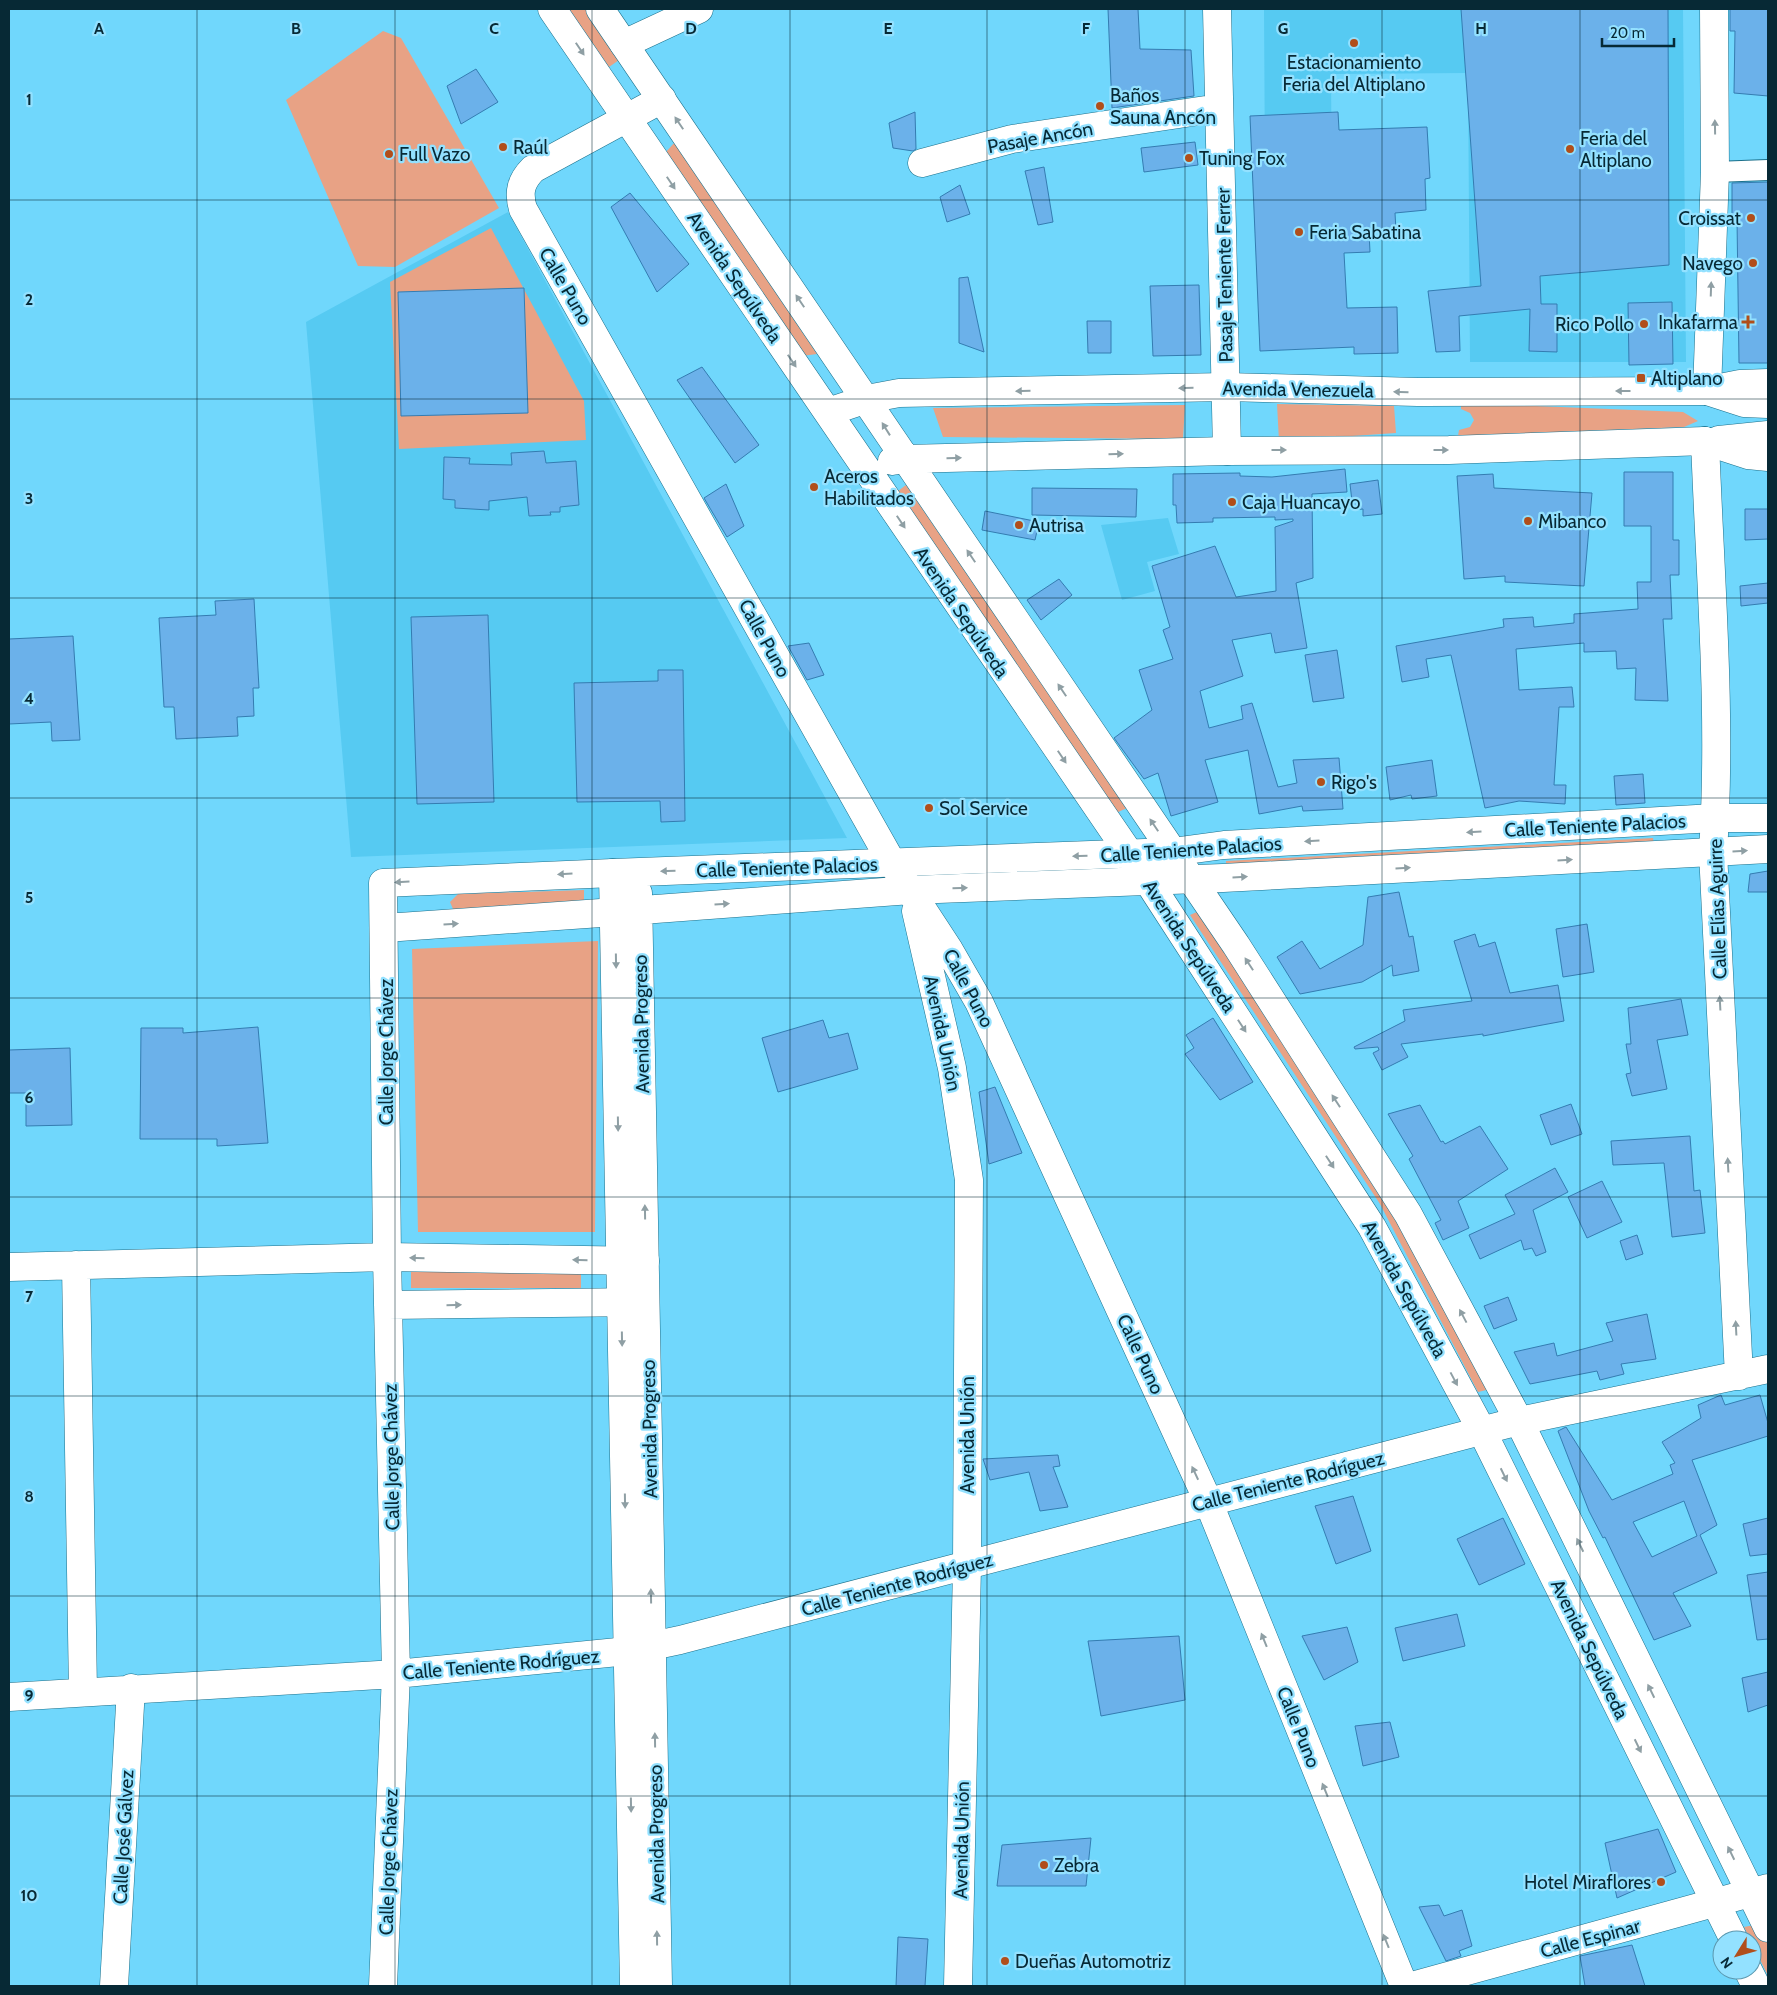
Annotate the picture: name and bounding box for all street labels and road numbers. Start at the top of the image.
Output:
street label: Pasaje Ancón [986,117,1095,158]
street label: Pasaje Teniente Ferrer [1211,188,1238,362]
street label: Avenida Sepúlveda [682,207,787,347]
street label: Calle Puno [534,243,597,329]
street label: Avenida Venezuela [1222,377,1374,402]
street label: Avenida Sepúlveda [909,542,1014,682]
street label: Calle Puno [734,595,795,681]
street label: Calle Teniente Palacios [1504,809,1686,842]
street label: Calle Teniente Palacios [1100,832,1283,867]
street label: Calle Elías Aguirre [1704,838,1731,980]
street label: Calle Teniente Palacios [696,853,878,882]
street label: Avenida Sepúlveda [1138,876,1241,1017]
street label: Calle Puno [938,945,999,1031]
street label: Avenida Progreso [629,954,654,1094]
street label: Avenida Unión [919,973,966,1093]
street label: Calle Jorge Chávez [375,979,398,1125]
street label: Avenida Sepúlveda [1357,1217,1452,1362]
street label: Calle Puno [1112,1311,1169,1398]
street label: Avenida Progreso [637,1359,662,1499]
street label: Avenida Unión [956,1376,979,1494]
street label: Calle Jorge Chávez [379,1383,404,1531]
street label: Calle Teniente Rodríguez [1190,1446,1387,1517]
street label: Calle Teniente Rodríguez [799,1548,996,1621]
street label: Avenida Sepúlveda [1546,1575,1633,1723]
street label: Calle Teniente Rodríguez [402,1644,600,1685]
street label: Calle Puno [1272,1683,1325,1771]
street label: Avenida Progreso [644,1764,669,1904]
street label: Calle José Gálvez [108,1769,139,1905]
street label: Avenida Unión [949,1781,974,1899]
street label: Calle Jorge Chávez [374,1788,403,1936]
street label: Calle Espinar [1538,1914,1643,1963]

